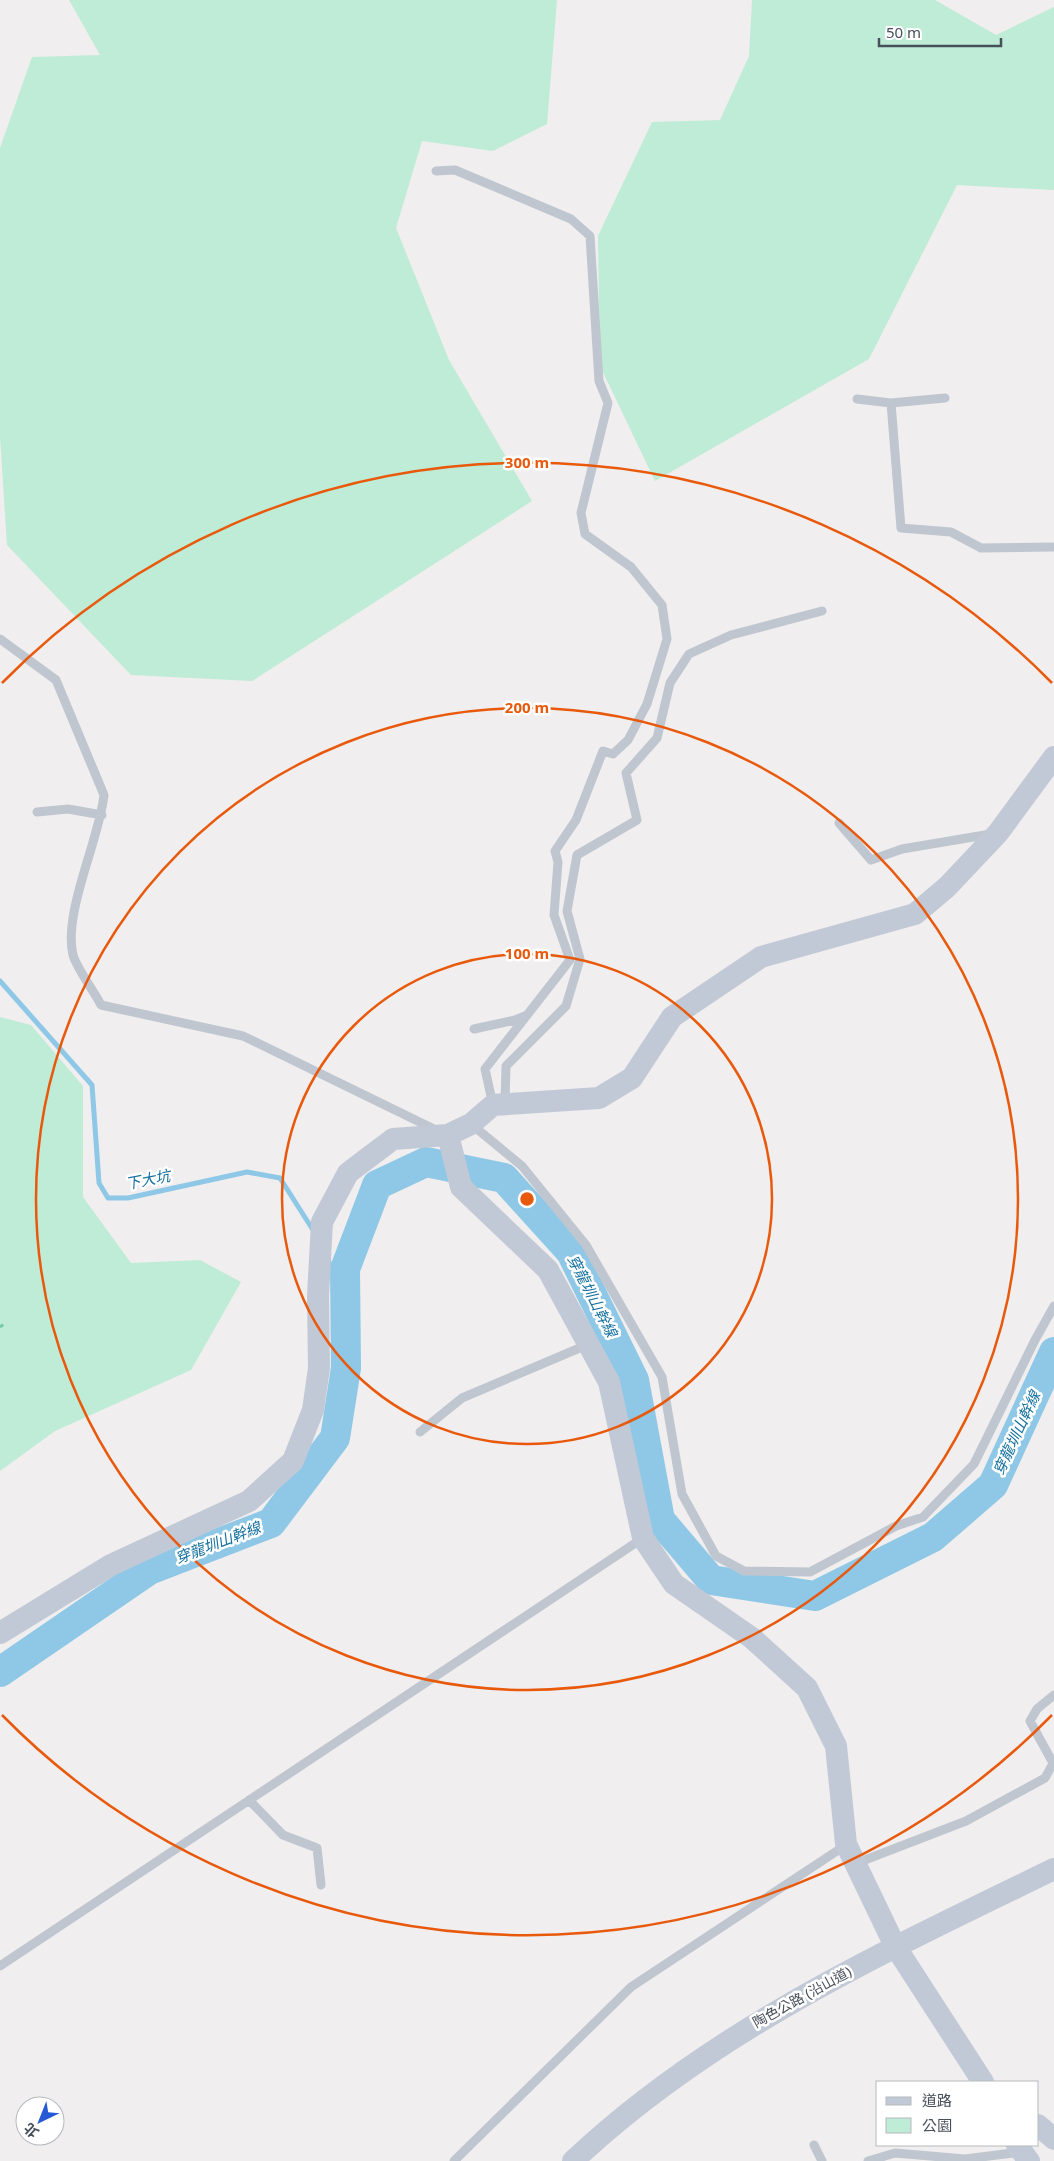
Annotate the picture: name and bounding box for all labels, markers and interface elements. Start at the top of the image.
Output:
scale bar [879,15,1002,47]
text: 50 m [886,22,921,42]
text: 300 m [505,452,549,472]
text: 200 m [505,697,549,717]
text: 100 m [505,943,549,963]
water label: 下大坑 [124,1165,174,1193]
centre of rings [518,1190,536,1208]
water label: 穿龍圳山幹線 [564,1251,623,1342]
water label: 穿龍圳山幹線 [988,1386,1045,1478]
water label: 穿龍圳山幹線 [172,1516,265,1568]
street label: 陶色公路 (沿山道) [749,1962,854,2032]
legend [876,2081,1039,2146]
text: 道路 [922,2090,952,2110]
north arrow [15,2096,65,2146]
text: 公園 [922,2115,952,2135]
text: 北 [19,2119,42,2143]

